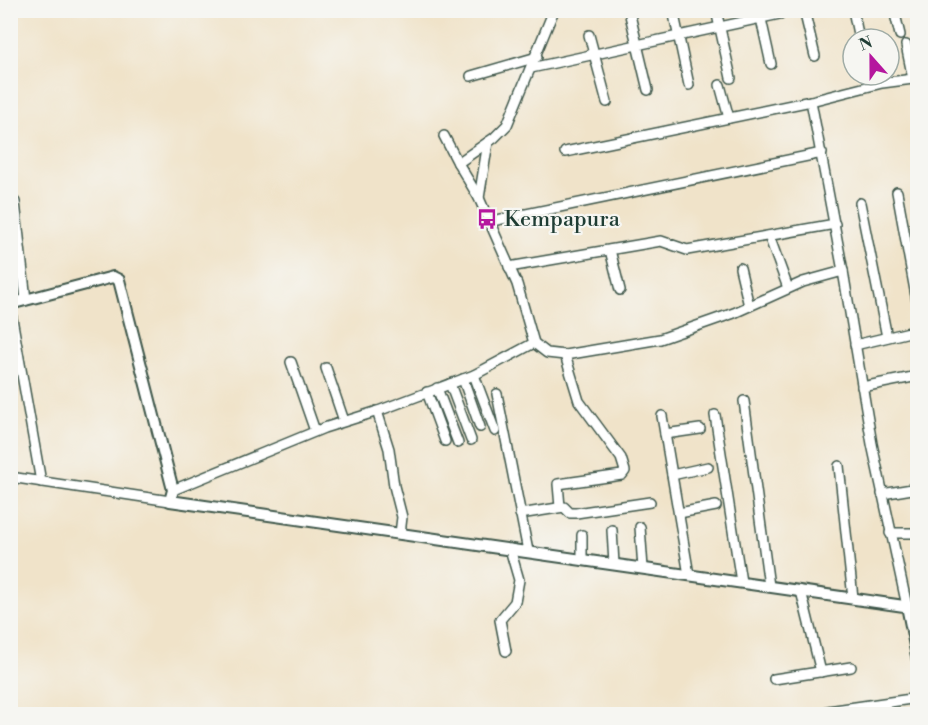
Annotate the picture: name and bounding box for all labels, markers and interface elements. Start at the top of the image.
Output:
north arrow [841,27,901,87]
text: N [856,32,876,56]
place label: Kempapura [504,206,621,233]
bus stop icon: Kempapura [475,207,499,231]

